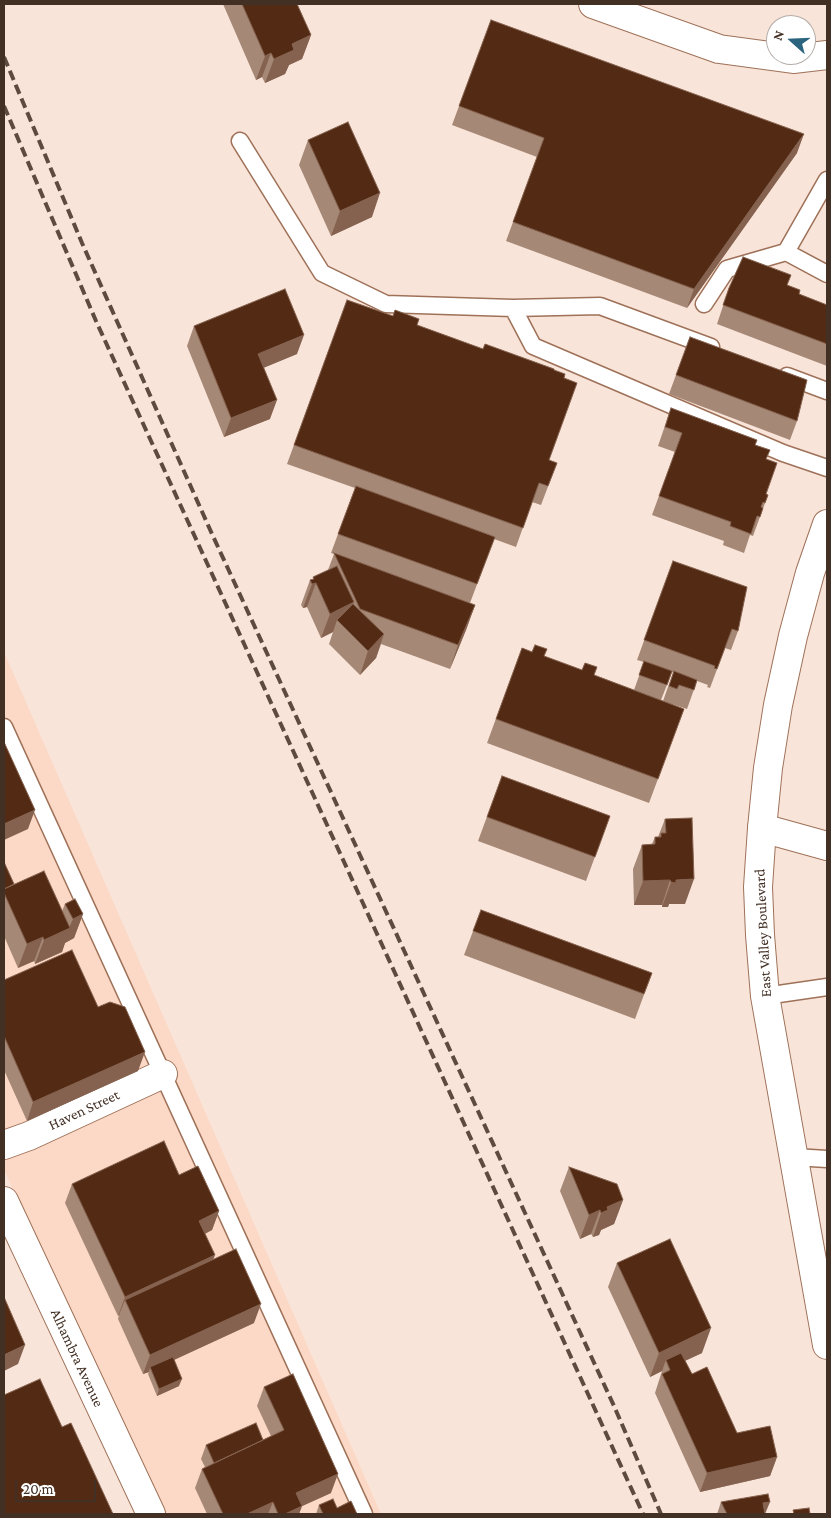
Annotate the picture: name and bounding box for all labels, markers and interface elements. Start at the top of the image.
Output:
north arrow [766,15,816,65]
text: N [769,28,787,42]
street label: East Valley Boulevard [751,868,775,998]
street label: Haven Street [46,1086,122,1134]
street label: Alhambra Avenue [46,1306,108,1410]
scale bar [18,1470,99,1502]
text: 20 m [23,1481,54,1497]

